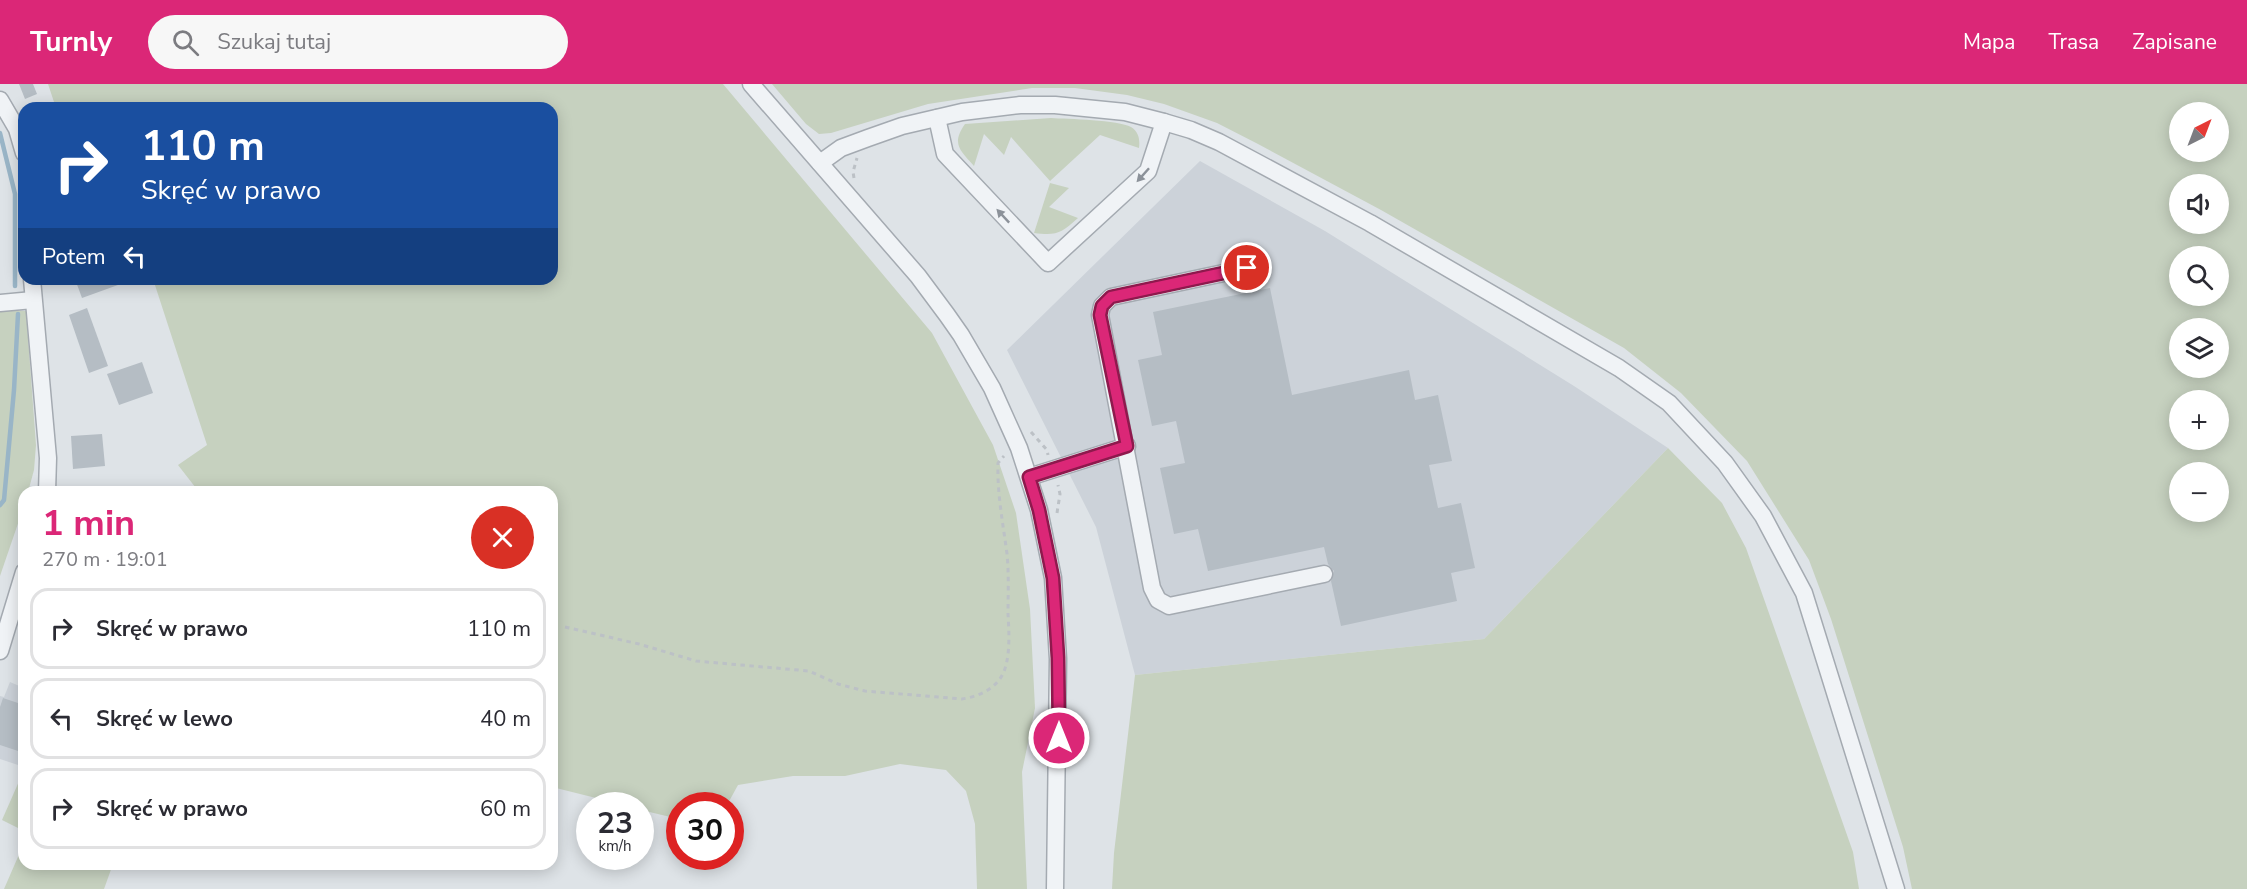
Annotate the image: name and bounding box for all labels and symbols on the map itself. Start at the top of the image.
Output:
north arrow [2169,102,2229,162]
one-way arrow [1136,168,1150,183]
one-way arrow [997,209,1010,224]
pin [1221,242,1272,293]
position arrow [1027,706,1091,770]
speed limit sign: 30 [666,792,744,870]

